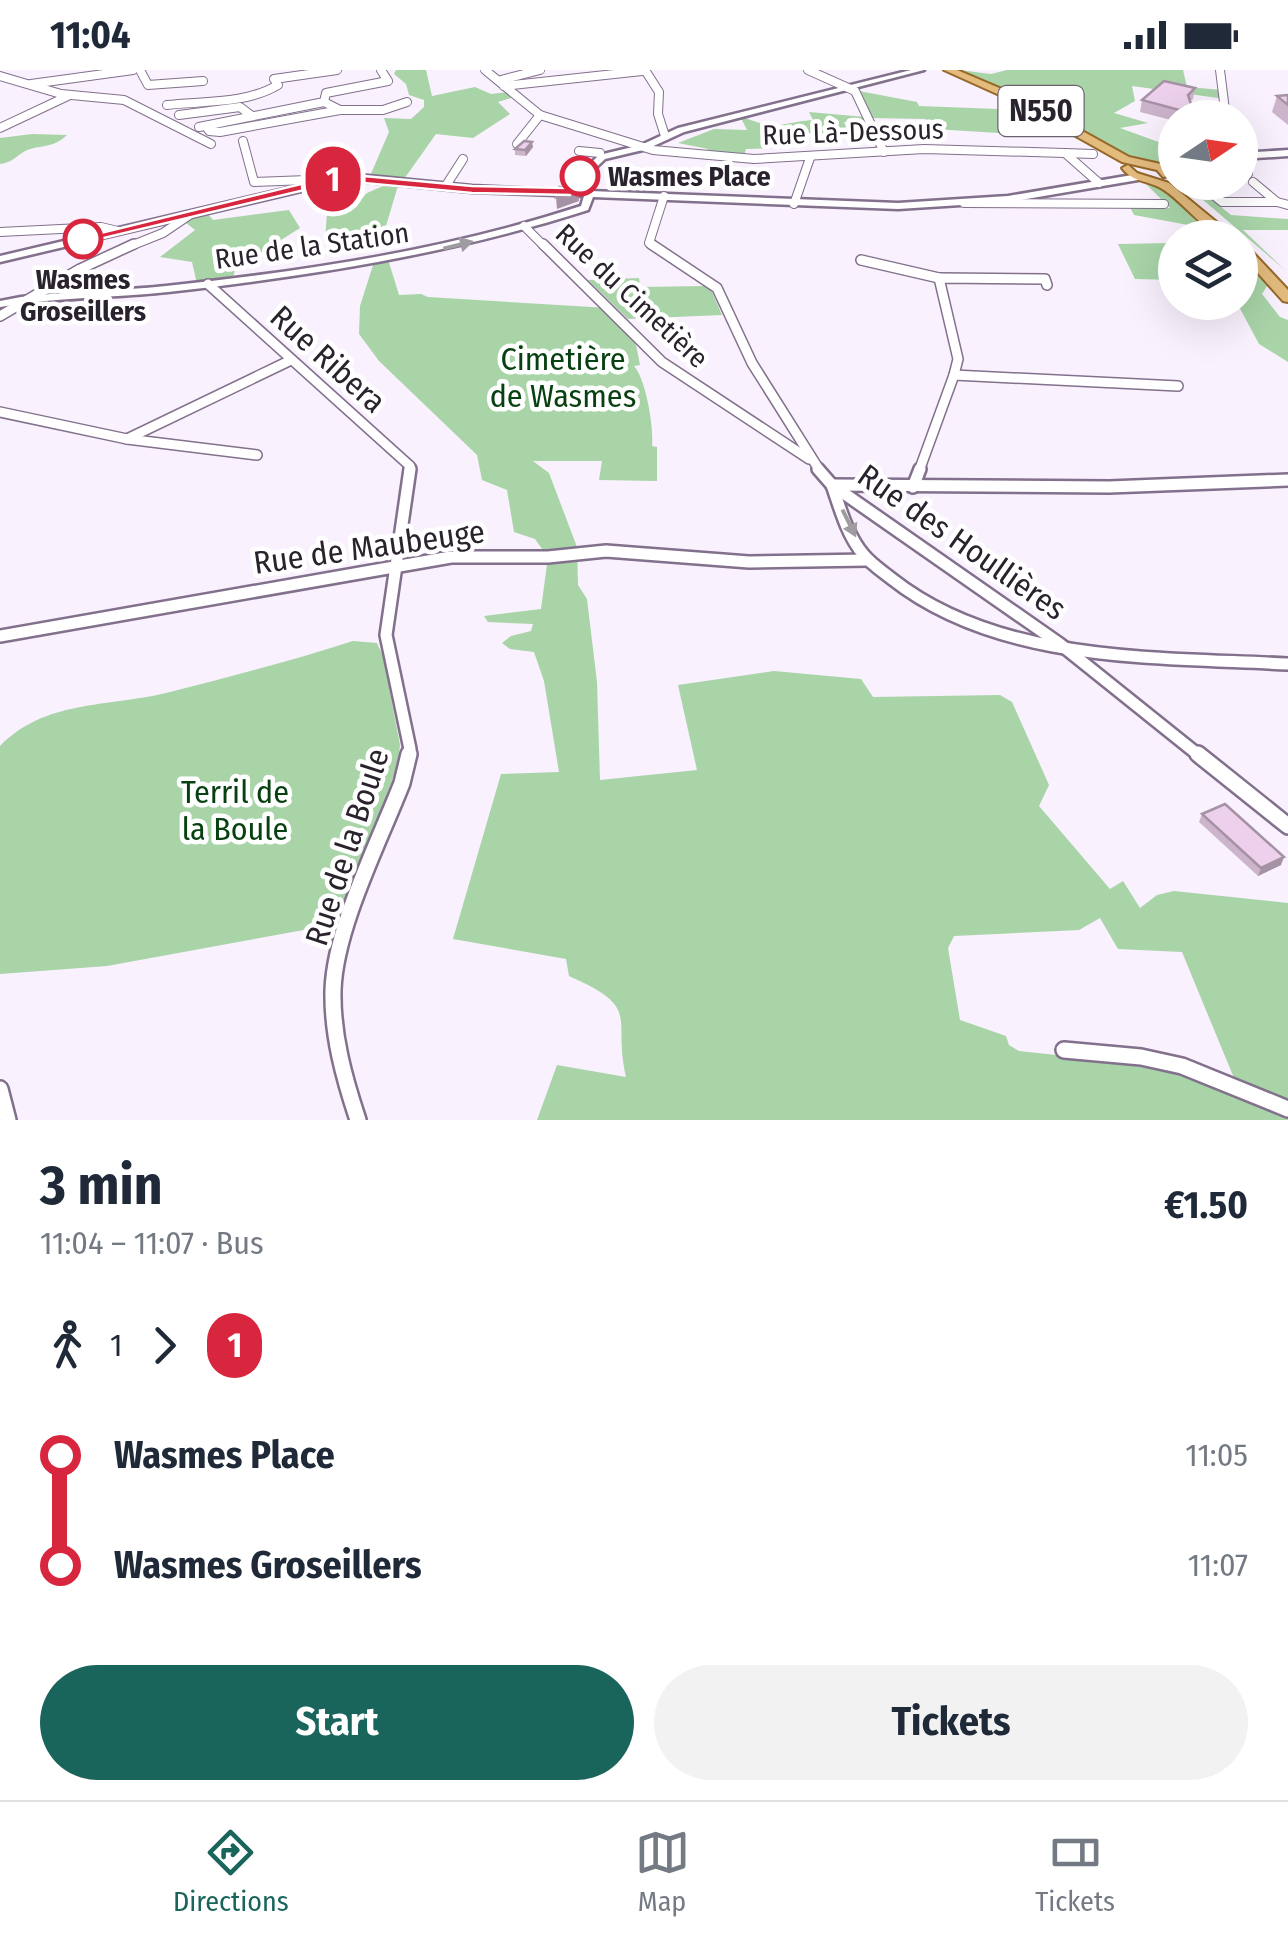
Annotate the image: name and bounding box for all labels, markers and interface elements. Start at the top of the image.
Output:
text: 11:04 [50,12,130,58]
road number: N550 [998,86,1084,136]
north arrow [1158,100,1258,200]
map controls [1158,100,1258,320]
street label: Rue Là-Dessous [762,112,944,152]
line badge: 1 [300,146,366,212]
marker: Wasmes Place [561,157,599,195]
text: 1 [326,158,340,200]
place label: Wasmes Place [608,160,771,193]
street label: Rue de la Station [213,216,411,276]
street label: Rue du Cimetière [549,217,715,375]
marker: Wasmes Groseillers [64,220,102,258]
button: layers [1158,220,1258,320]
one-way arrow [443,237,474,252]
place label: Wasmes Groseillers [20,263,146,328]
street label: Rue Ribera [263,297,393,421]
park label: Cimetière de Wasmes [490,340,636,415]
street label: Rue des Houllières [851,456,1073,628]
one-way arrow [840,509,857,538]
street label: Rue de Maubeuge [251,512,487,582]
street label: Rue de la Boule [297,744,397,950]
park label: Terril de la Boule [181,773,289,848]
text: 3 min [40,1153,163,1219]
text: €1.50 [1164,1182,1248,1228]
text: 11:04 – 11:07 · Bus [40,1224,264,1262]
icon: walk [40,1318,95,1373]
icon: forward [137,1318,192,1373]
text: 1 [227,1324,242,1366]
text: 1 [110,1326,122,1364]
text: Wasmes Place [114,1432,335,1478]
text: 11:05 [1185,1436,1248,1474]
text: Wasmes Groseillers [114,1542,422,1588]
text: 11:07 [1188,1546,1248,1584]
button: Start [40,1665,634,1780]
button: Tickets [654,1665,1248,1780]
tab: Directions [173,1825,289,1918]
tab: Map [635,1825,690,1918]
tab: Tickets [1035,1825,1115,1918]

